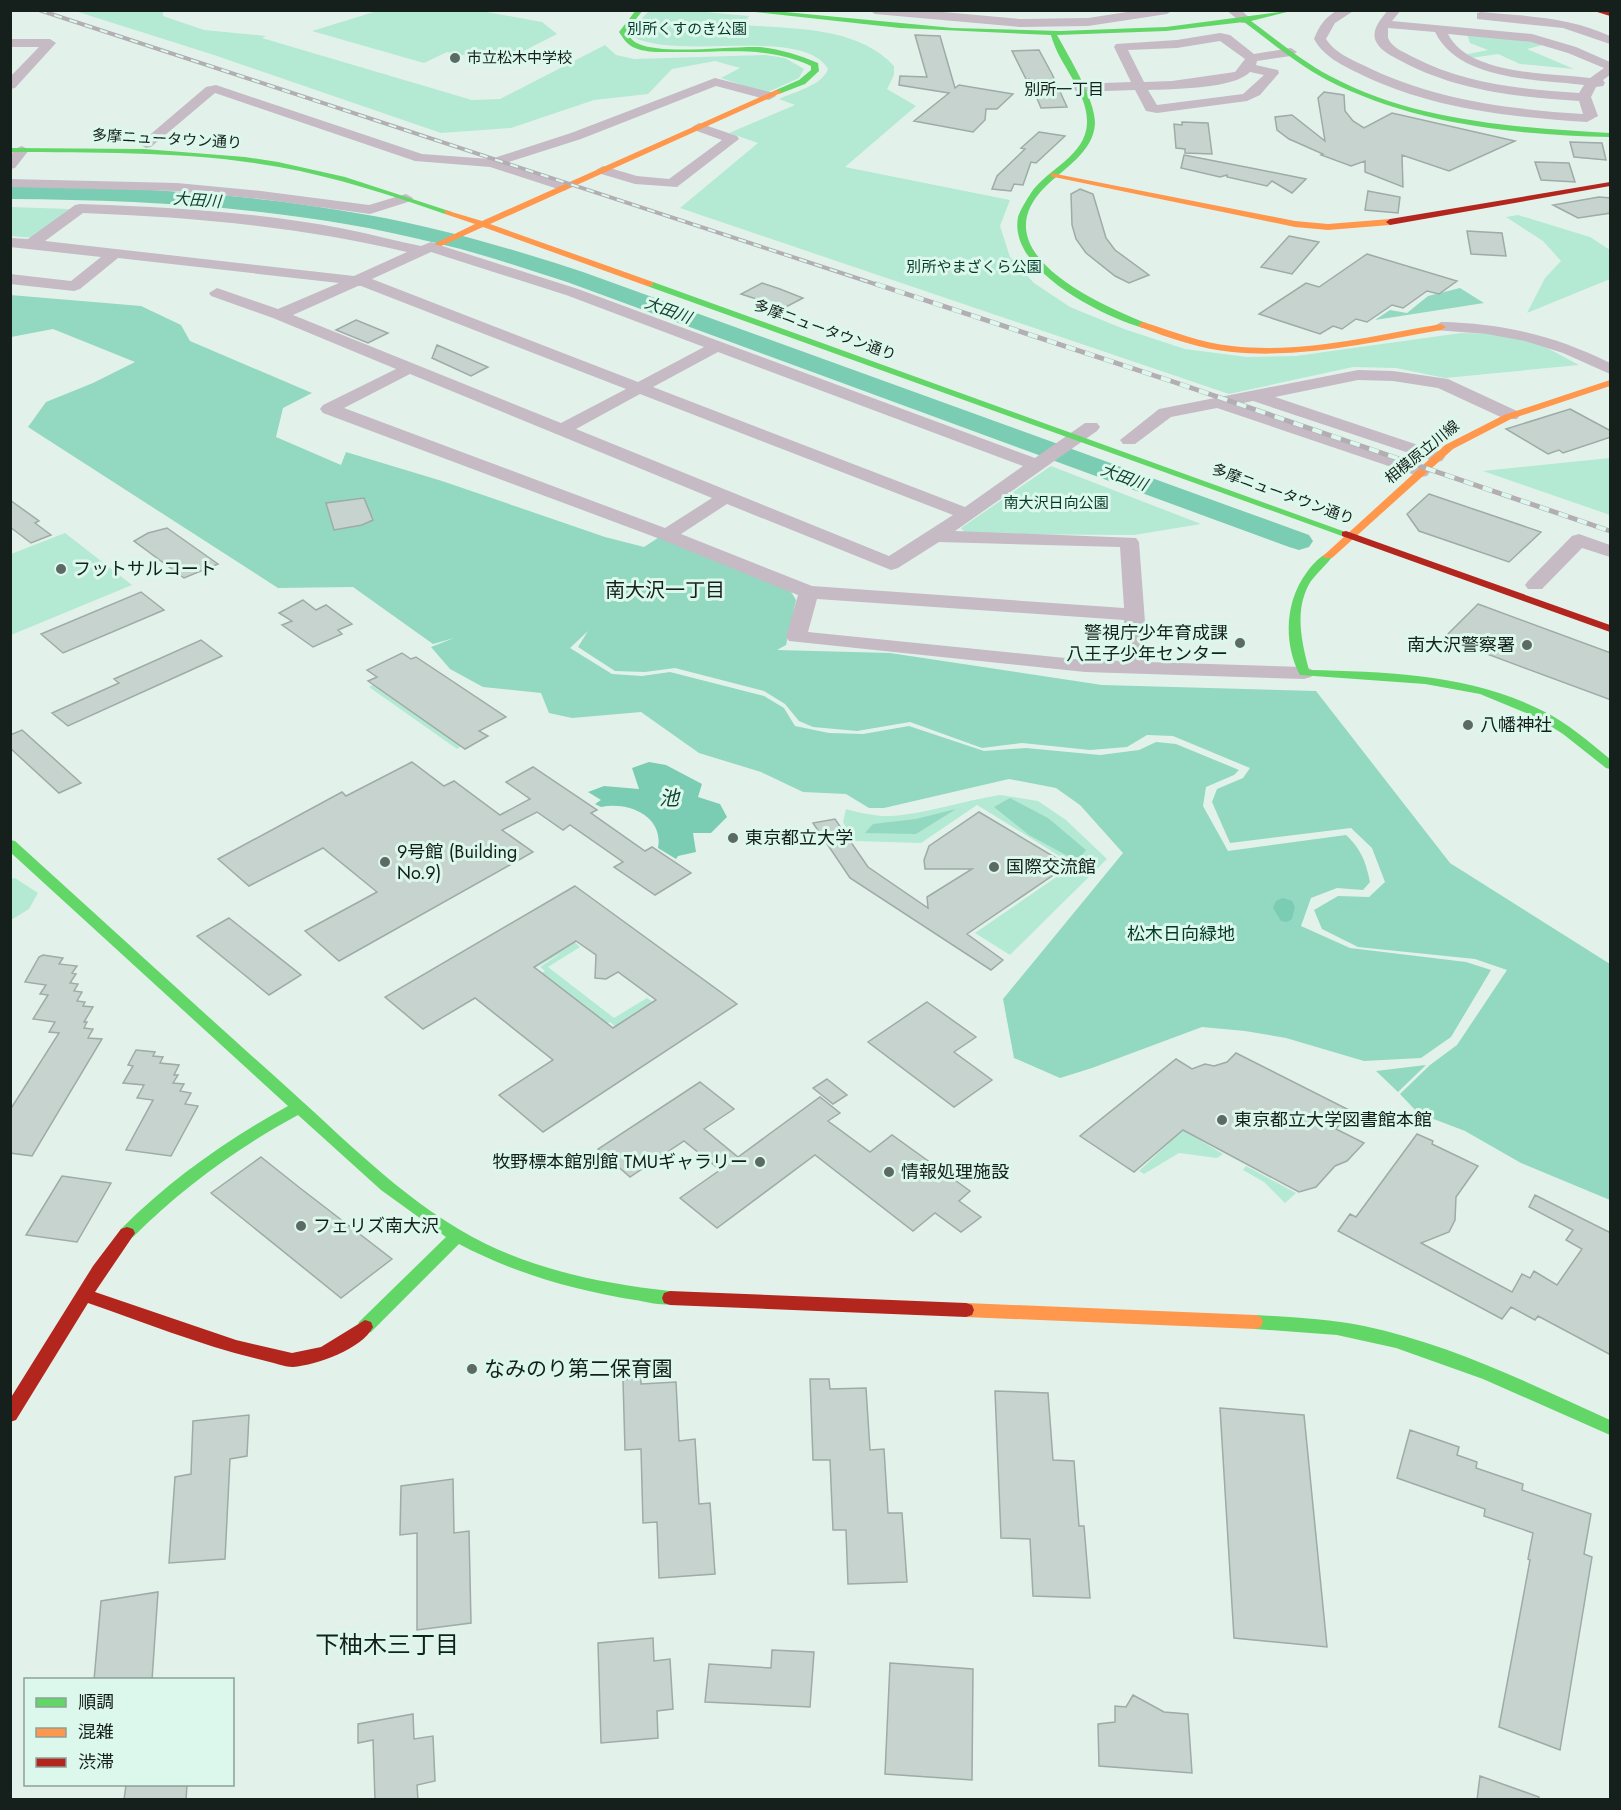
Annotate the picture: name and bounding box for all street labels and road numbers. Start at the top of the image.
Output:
street label: 多摩ニュータウン通り [92,124,242,154]
street label: 多摩ニュータウン通り [751,294,899,366]
street label: 相模原立川線 [1380,415,1464,489]
street label: 多摩ニュータウン通り [1209,458,1357,530]

